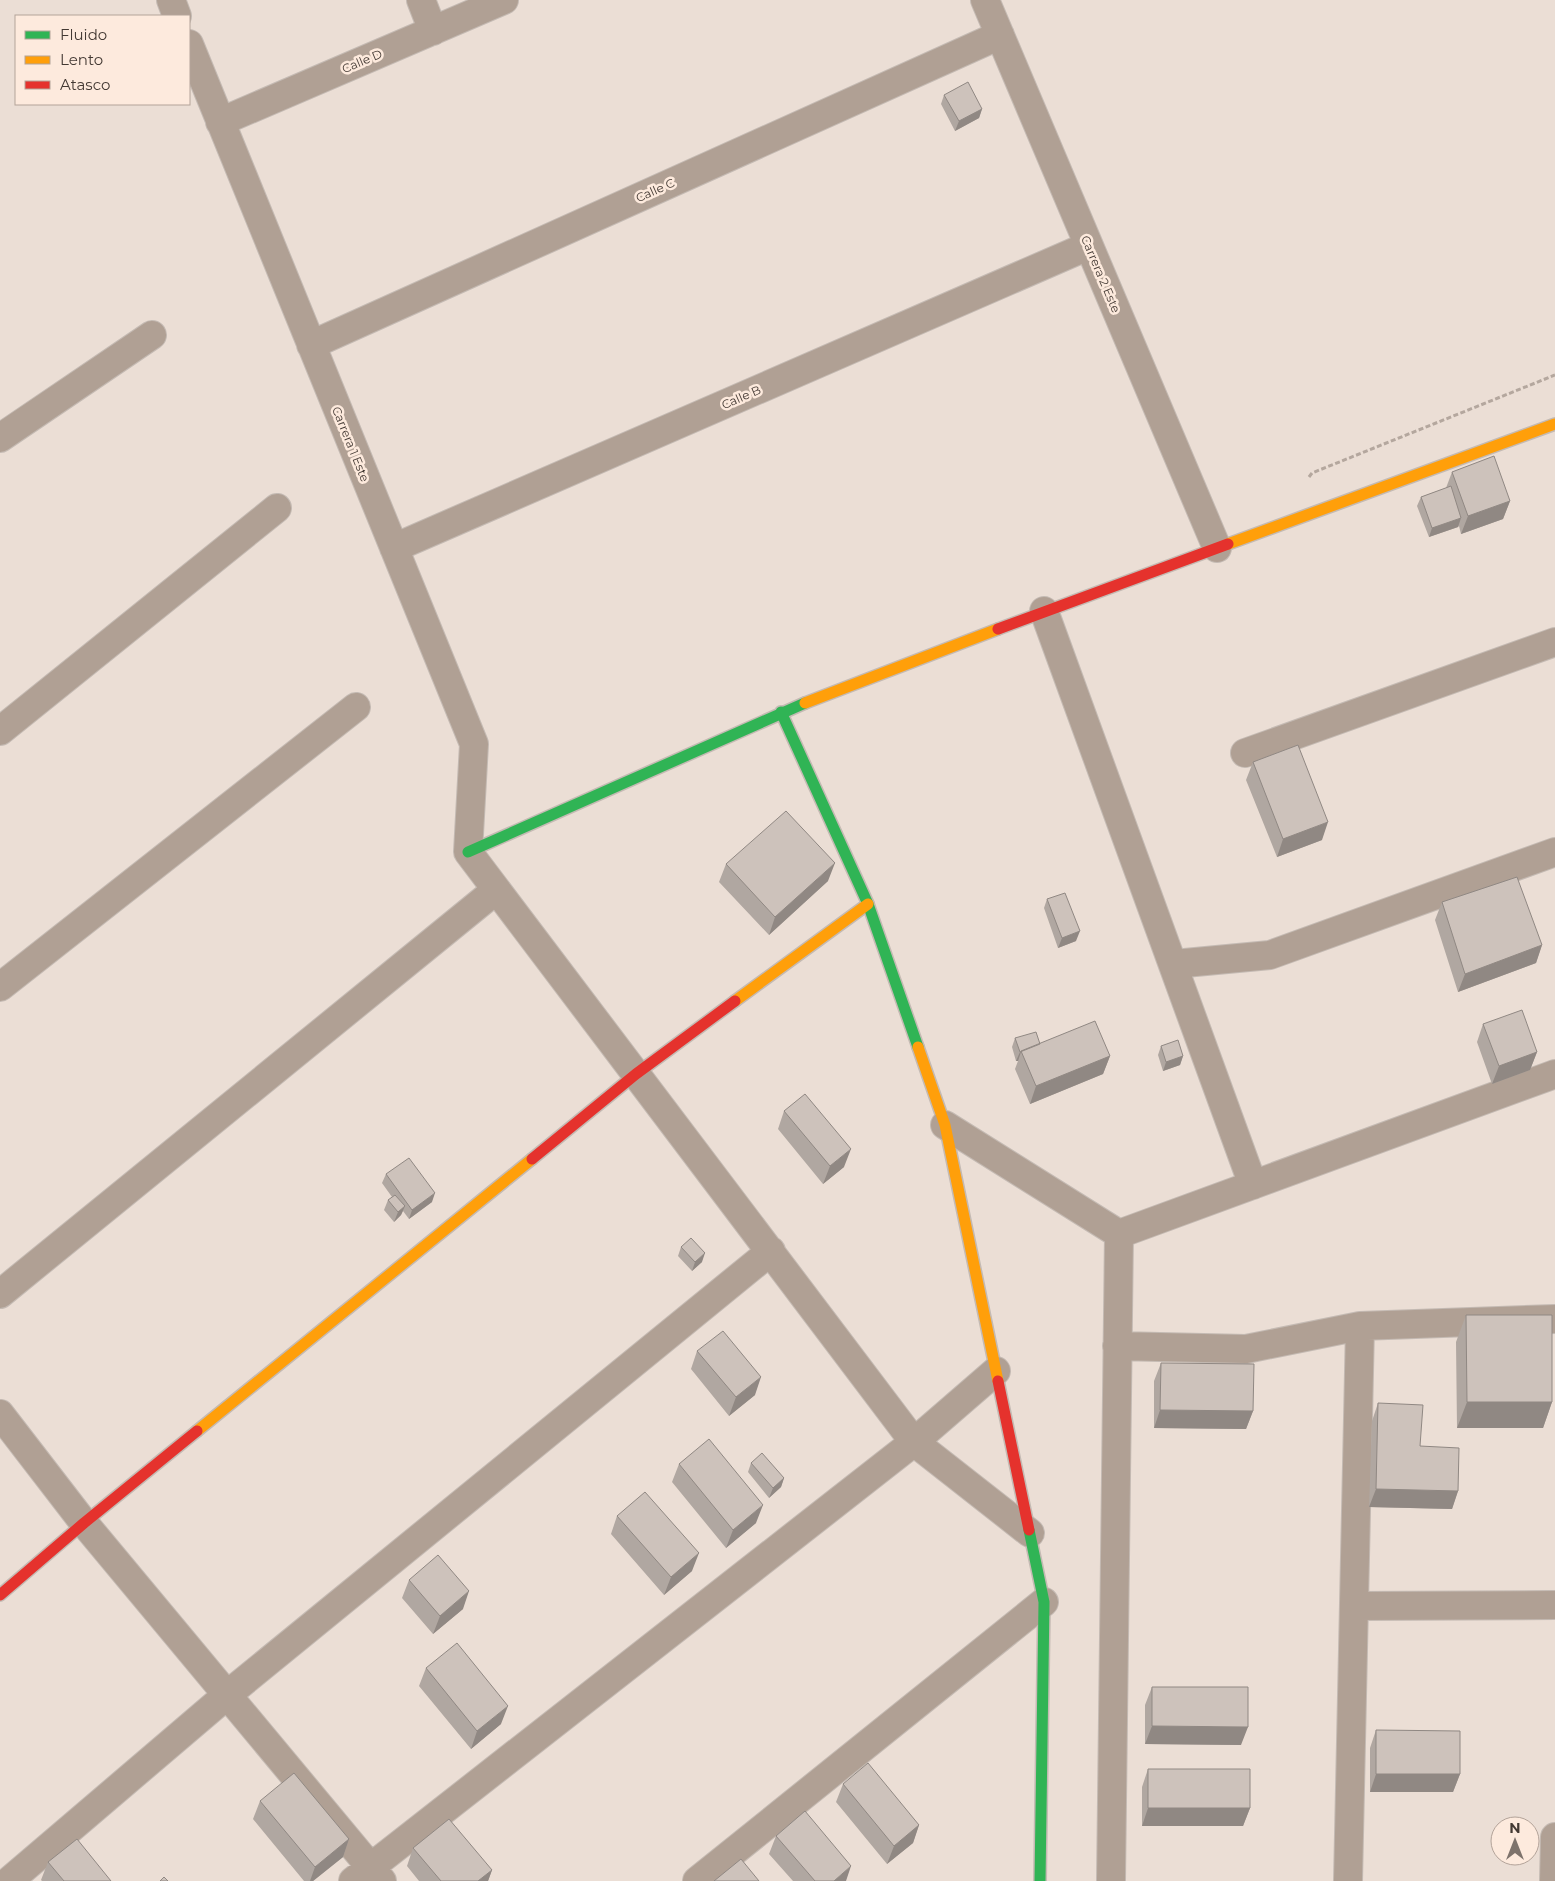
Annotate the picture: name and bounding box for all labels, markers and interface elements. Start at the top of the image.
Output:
legend [15,15,190,105]
text: Fluido [60,25,107,44]
street label: Calle D [340,46,384,76]
text: Lento [60,50,103,69]
text: Atasco [60,75,110,94]
street label: Calle C [633,175,677,205]
street label: Carrera 2 Este [1078,233,1124,315]
street label: Calle B [719,382,763,412]
street label: Carrera 1 Este [329,404,373,484]
north arrow [1490,1816,1540,1866]
text: N [1509,1819,1521,1837]

